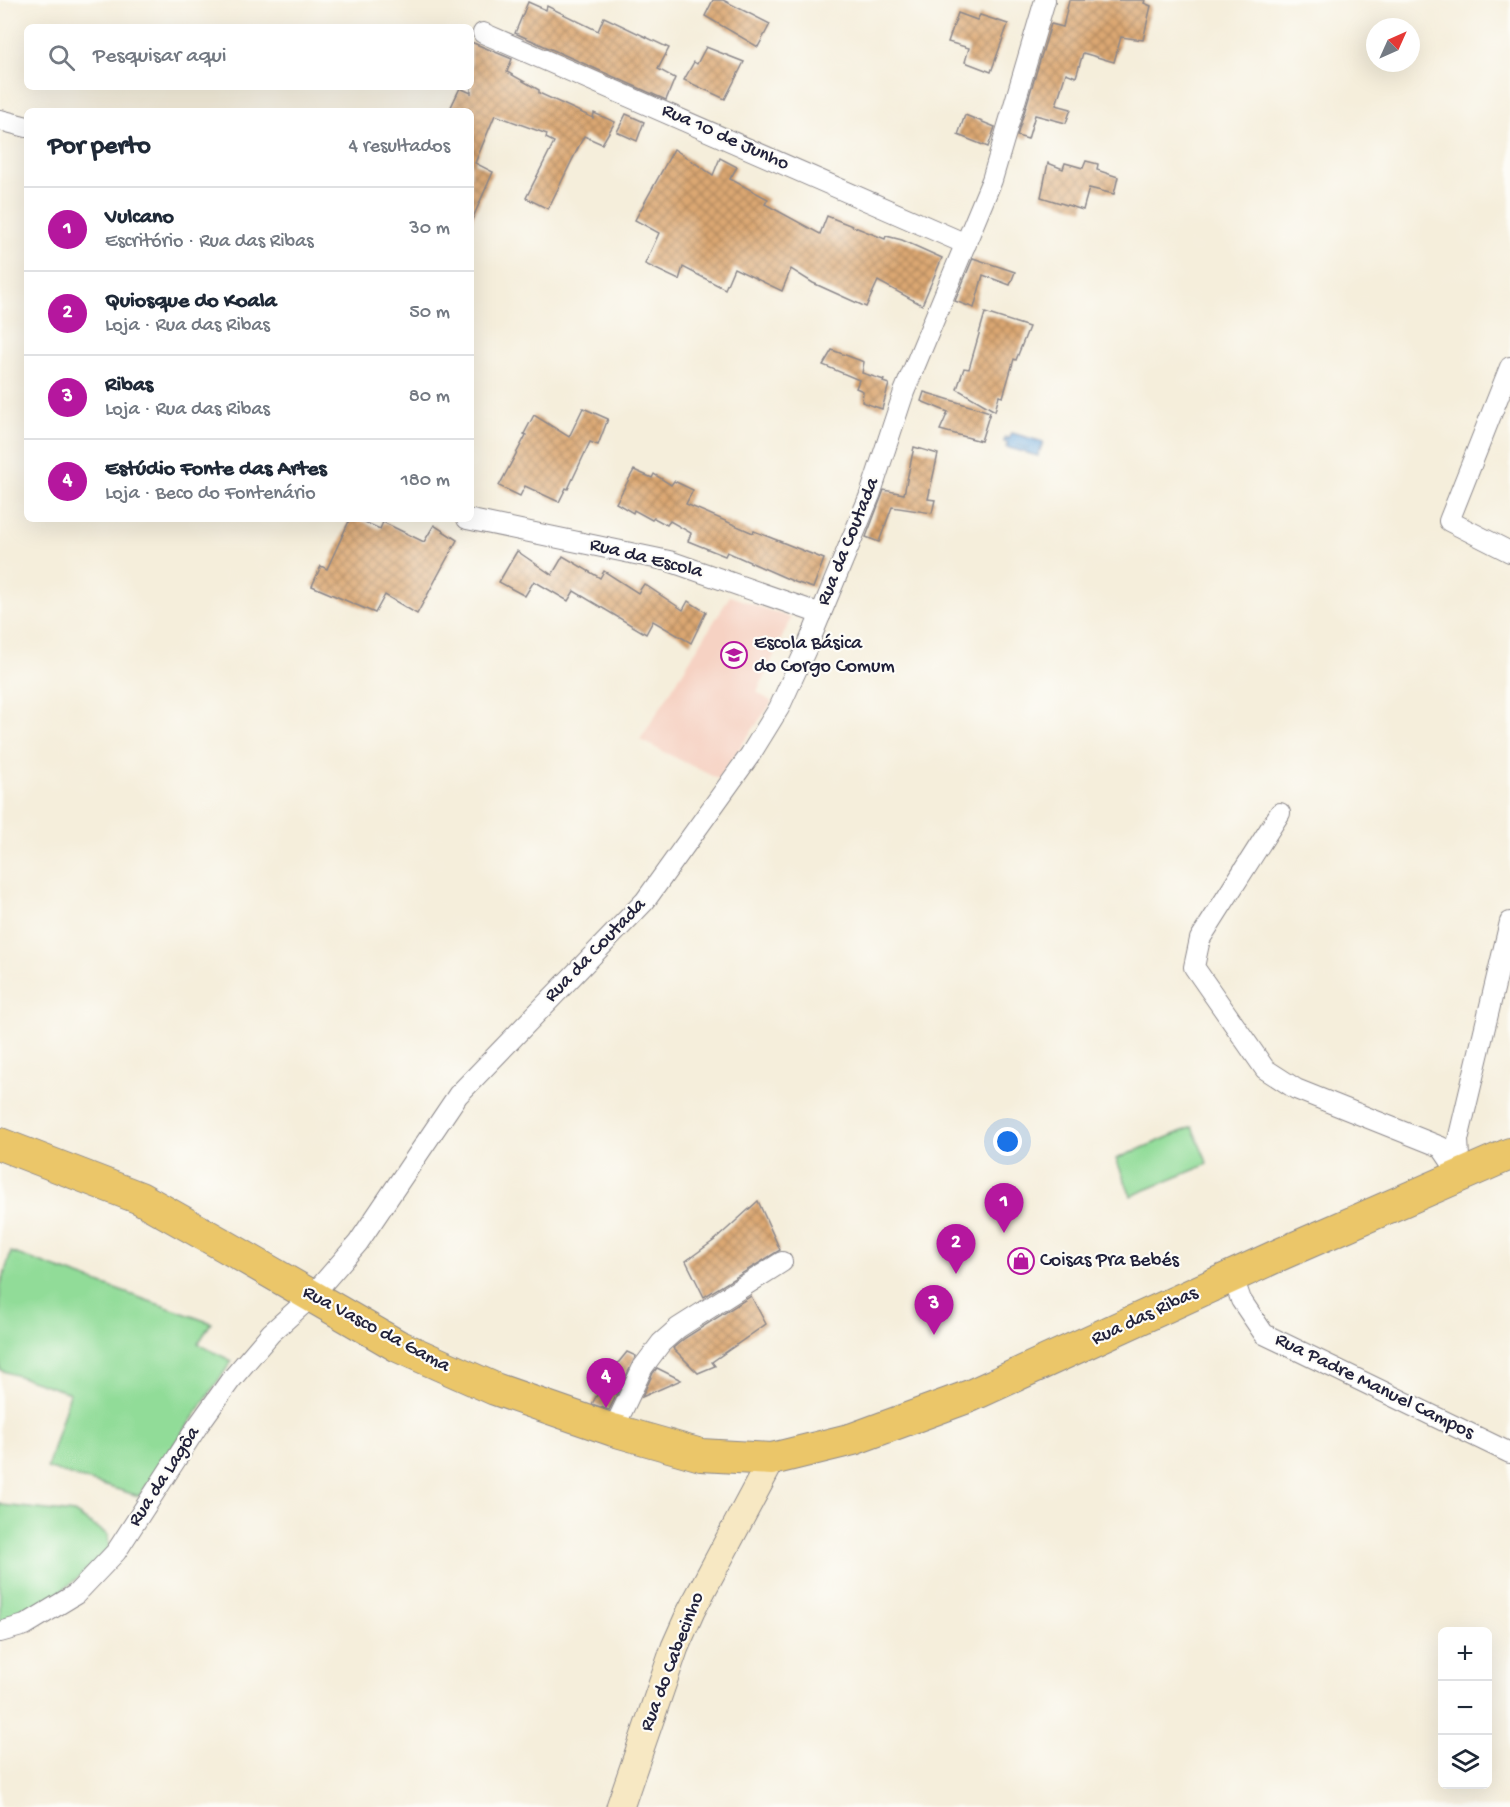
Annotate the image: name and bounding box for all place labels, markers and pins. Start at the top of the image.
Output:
place label: Escola Básica do Corgo Comum [754,633,895,679]
school or university icon: Escola Básica do Corgo Comum [719,640,749,670]
pin: 1 [984,1184,1024,1233]
pin: 2 [936,1224,976,1274]
shop icon: Coisas Pra Bebés [1006,1246,1036,1276]
place label: Coisas Pra Bebés [1040,1250,1180,1273]
pin: 3 [914,1286,954,1335]
pin: 4 [586,1358,626,1408]

